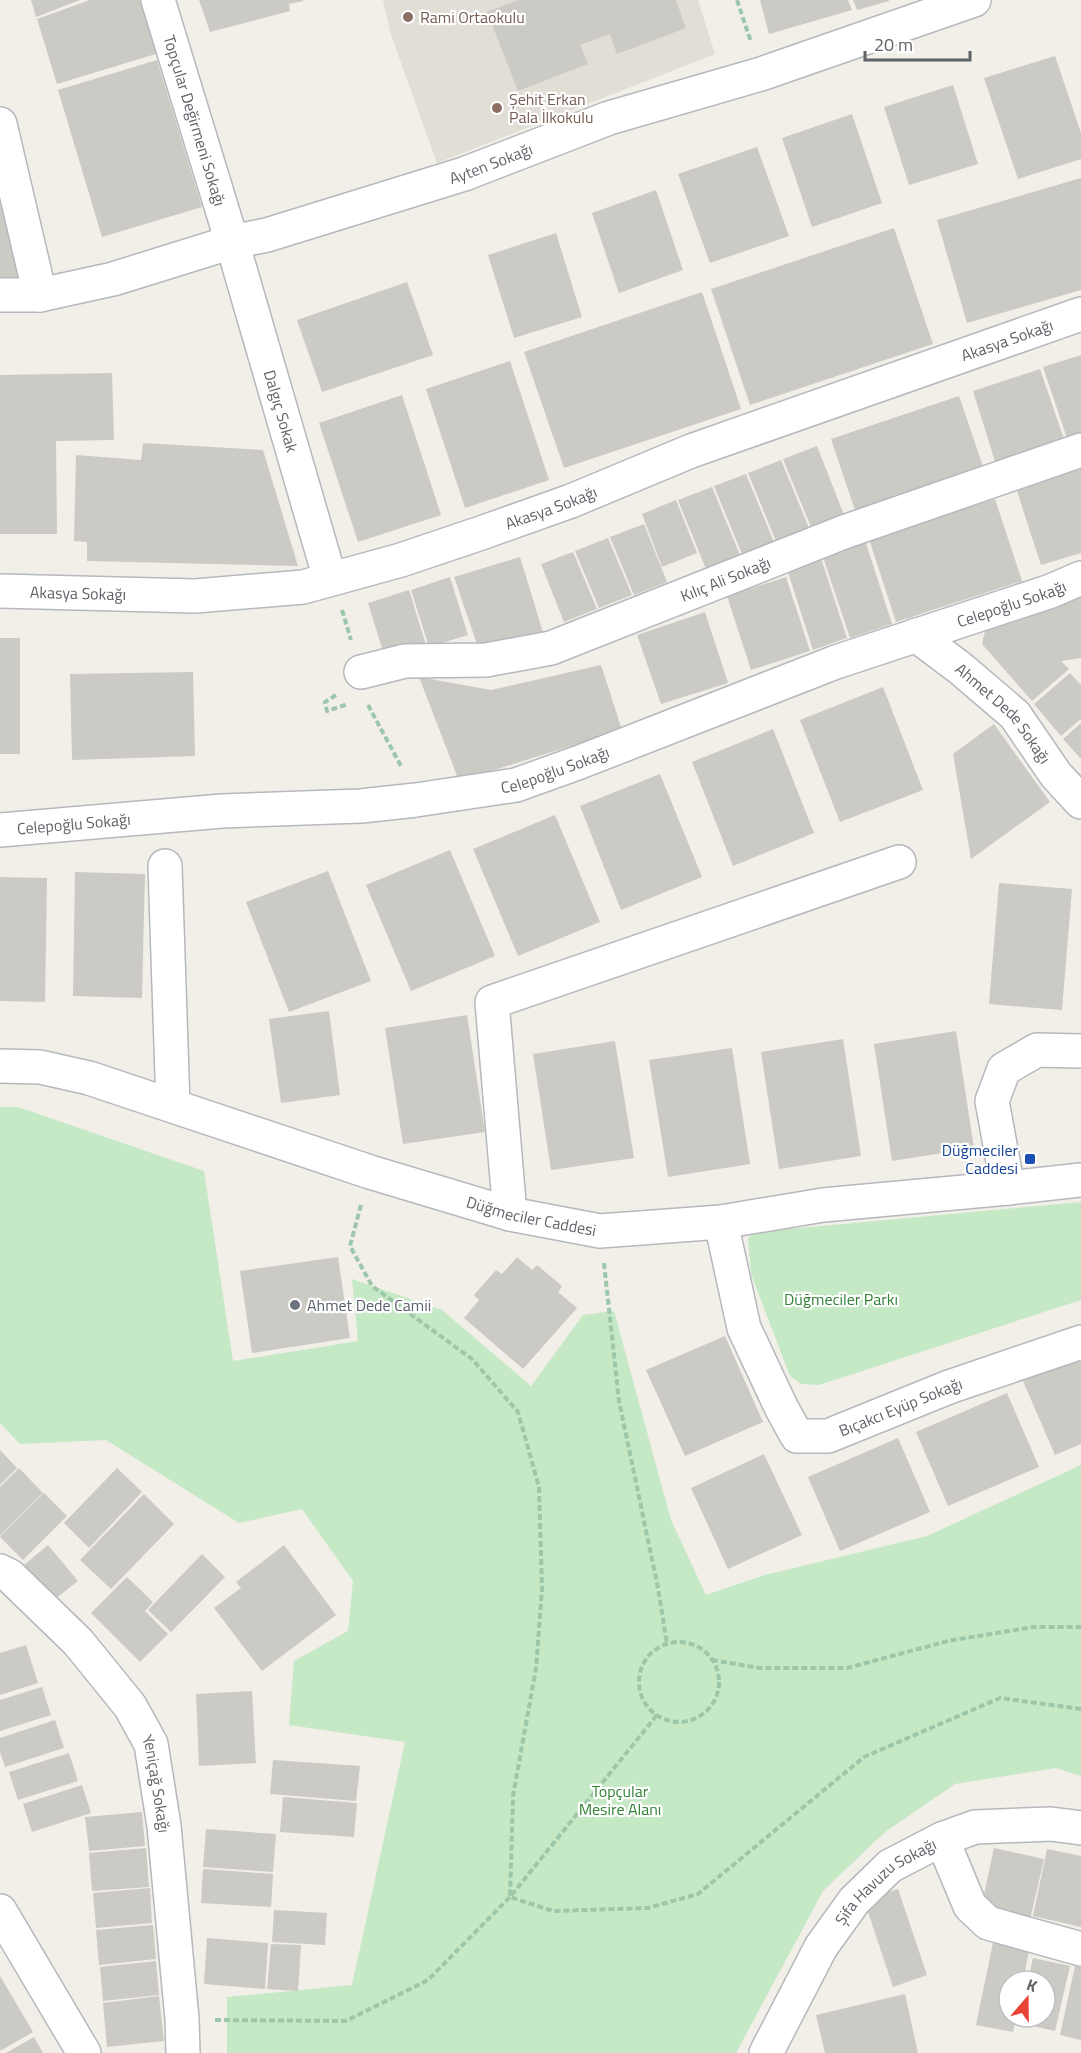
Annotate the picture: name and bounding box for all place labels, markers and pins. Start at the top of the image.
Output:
place label: Rami Ortaokulu [420,5,525,29]
marker: Rami Ortaokulu [401,10,415,24]
place label: Şehit Erkan Pala İlkokulu [509,87,594,129]
marker: Şehit Erkan Pala İlkokulu [490,101,504,115]
place label: Düğmeciler Caddesi [942,1138,1018,1180]
marker: Düğmeciler Caddesi [1023,1152,1037,1166]
place label: Ahmet Dede Camii [307,1293,431,1317]
marker: Ahmet Dede Camii [288,1298,302,1312]

